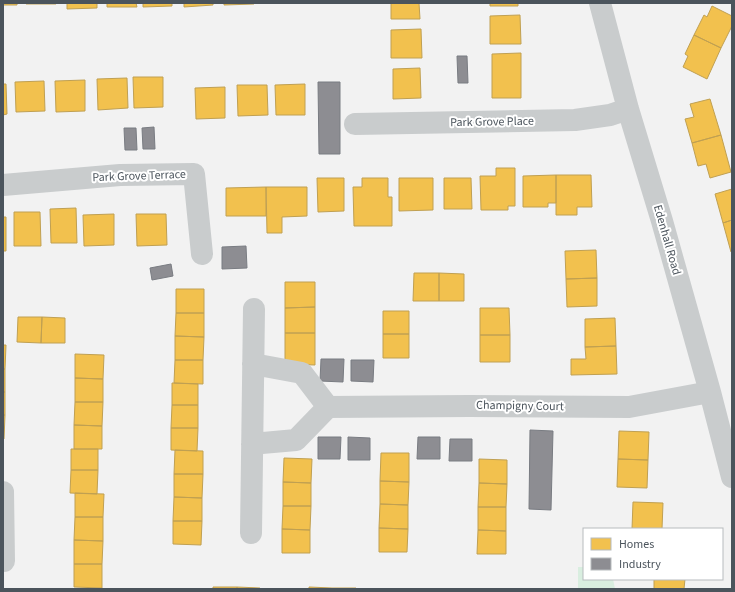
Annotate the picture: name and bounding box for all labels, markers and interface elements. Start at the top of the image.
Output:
street label: Park Grove Place [450,113,534,131]
street label: Park Grove Terrace [92,166,186,186]
street label: Edenhall Road [649,203,685,277]
street label: Champigny Court [476,397,564,415]
legend [583,528,723,580]
text: Homes [619,536,654,553]
text: Industry [619,556,661,573]

